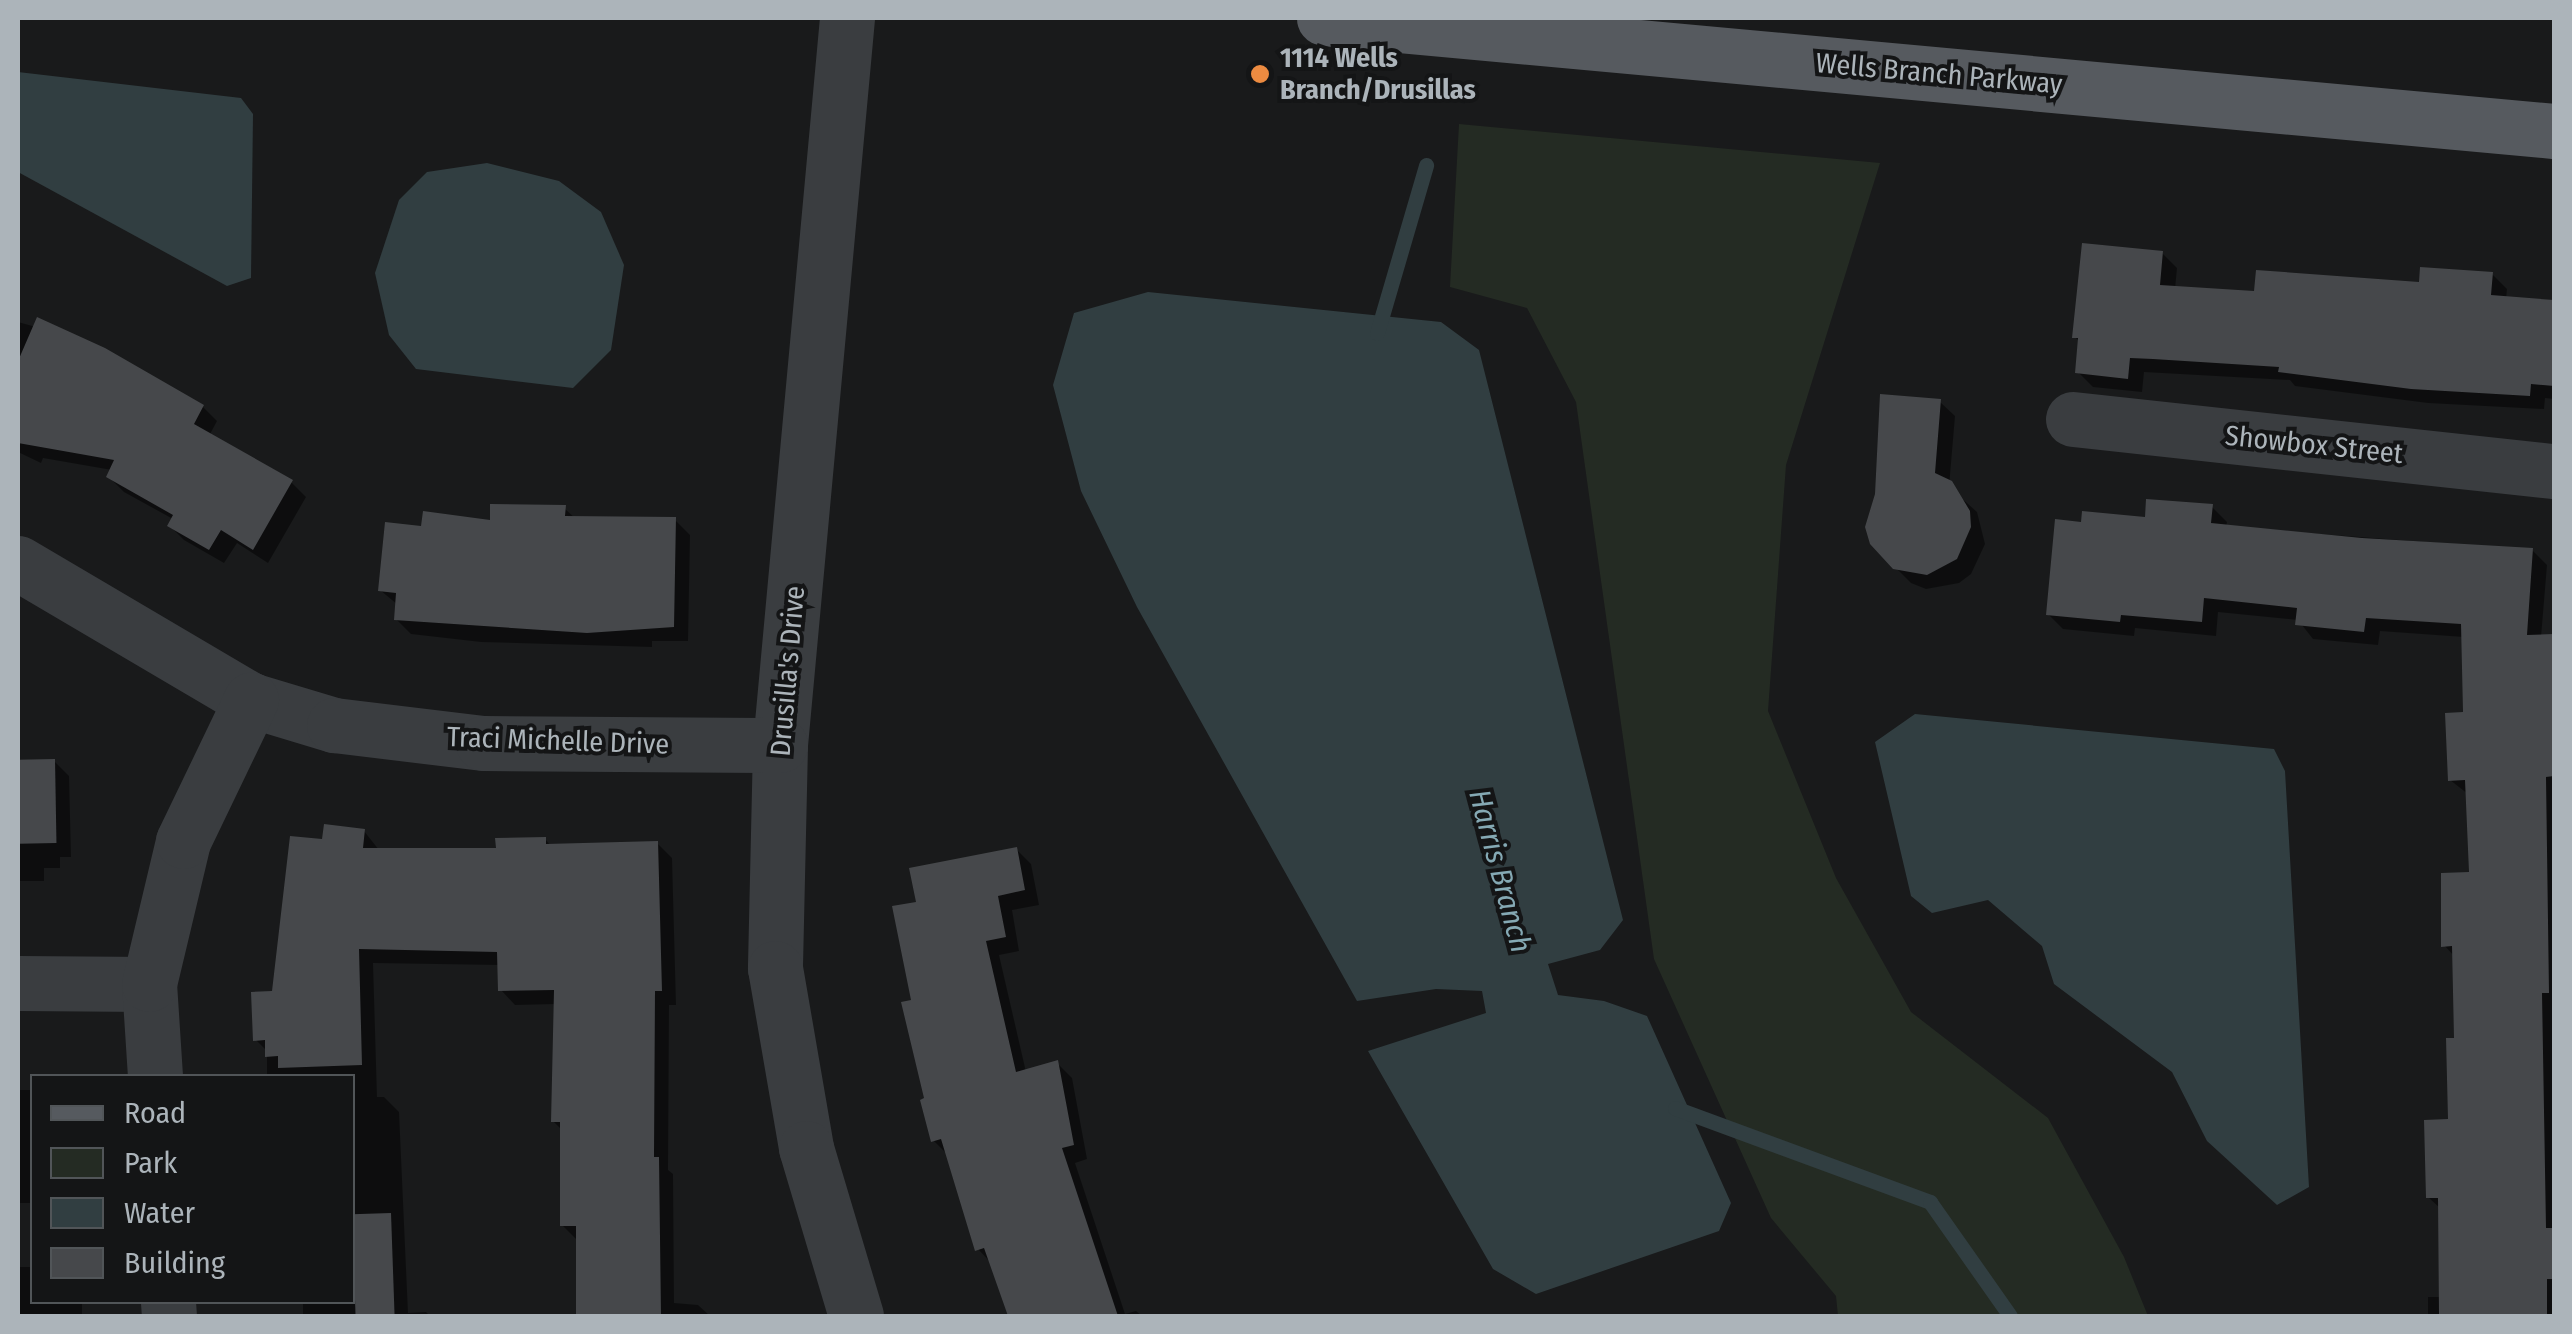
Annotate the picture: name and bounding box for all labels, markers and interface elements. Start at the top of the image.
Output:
place label: 1114 Wells Branch/Drusillas [1280,41,1476,107]
street label: Wells Branch Parkway [1814,46,2064,102]
marker: 1114 Wells Branch/Drusillas [1249,63,1271,85]
street label: Showbox Street [2223,419,2405,471]
street label: Drusilla's Drive [764,584,812,758]
street label: Traci Michelle Drive [446,720,670,762]
water label: Harris Branch [1461,785,1539,957]
legend [30,1074,355,1304]
text: Road [124,1095,186,1131]
text: Park [124,1145,177,1181]
text: Water [124,1195,195,1231]
text: Building [124,1245,225,1281]

